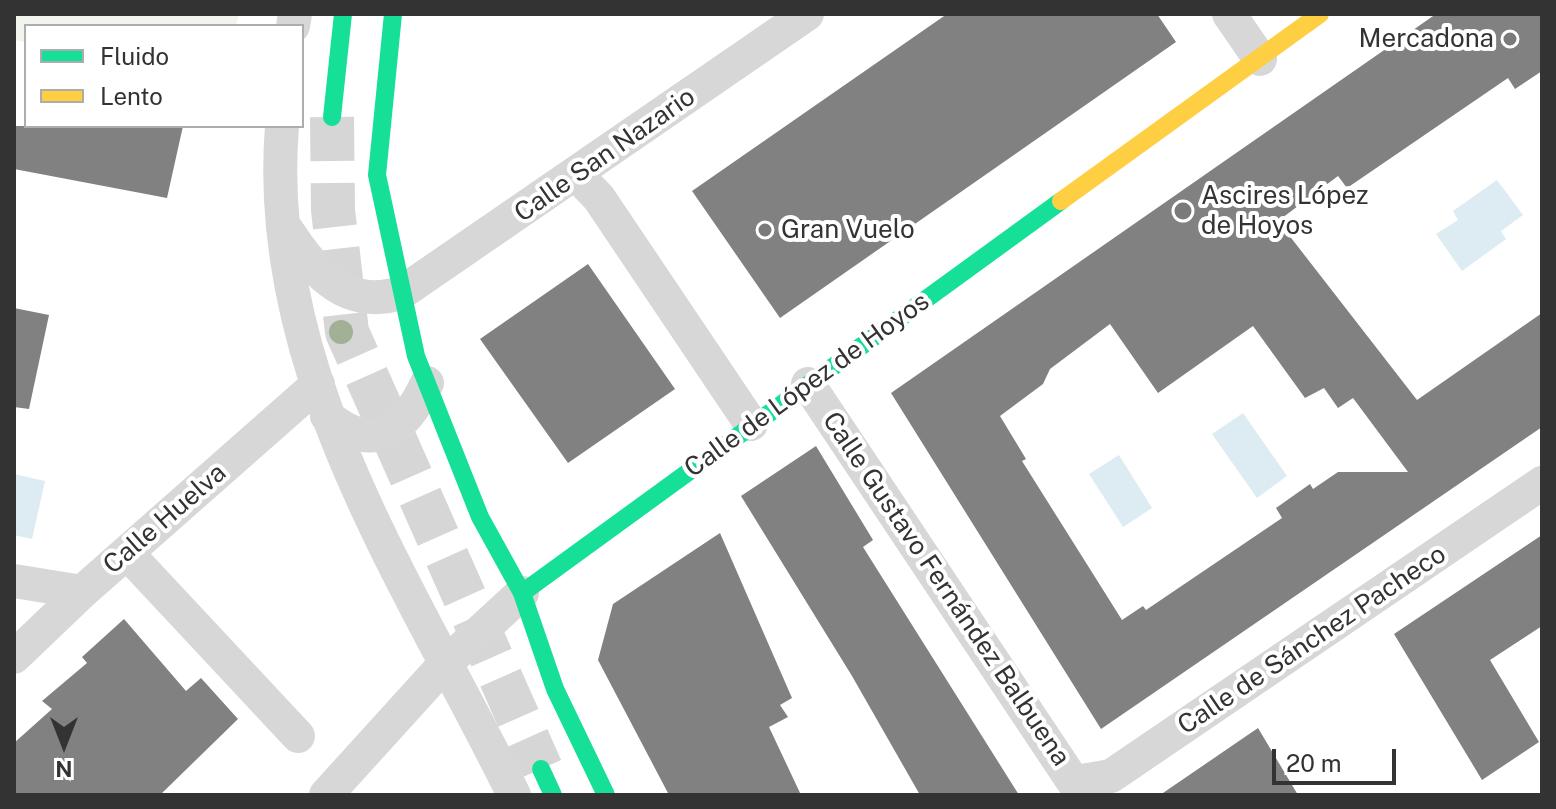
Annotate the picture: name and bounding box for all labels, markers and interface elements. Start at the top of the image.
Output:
place label: Mercadona [1359,23,1494,55]
legend [24,24,304,128]
marker: Mercadona [1501,30,1519,48]
text: Fluido [100,42,169,70]
street label: Calle San Nazario [509,81,701,229]
text: Lento [100,82,163,110]
place label: Ascires López de Hoyos [1201,180,1368,242]
marker: Ascires López de Hoyos [1172,200,1194,222]
place label: Gran Vuelo [781,214,915,246]
marker: Gran Vuelo [756,221,774,239]
street label: Calle de López de Hoyos [679,286,935,484]
street label: Calle Gustavo Fernández Balbuena [816,406,1076,772]
street label: Calle Huelva [97,457,233,581]
street label: Calle de Sánchez Pacheco [1172,539,1452,741]
north arrow [24,705,104,785]
scale bar [1276,733,1400,783]
text: 20 m [1286,749,1342,777]
text: N [55,756,73,782]

